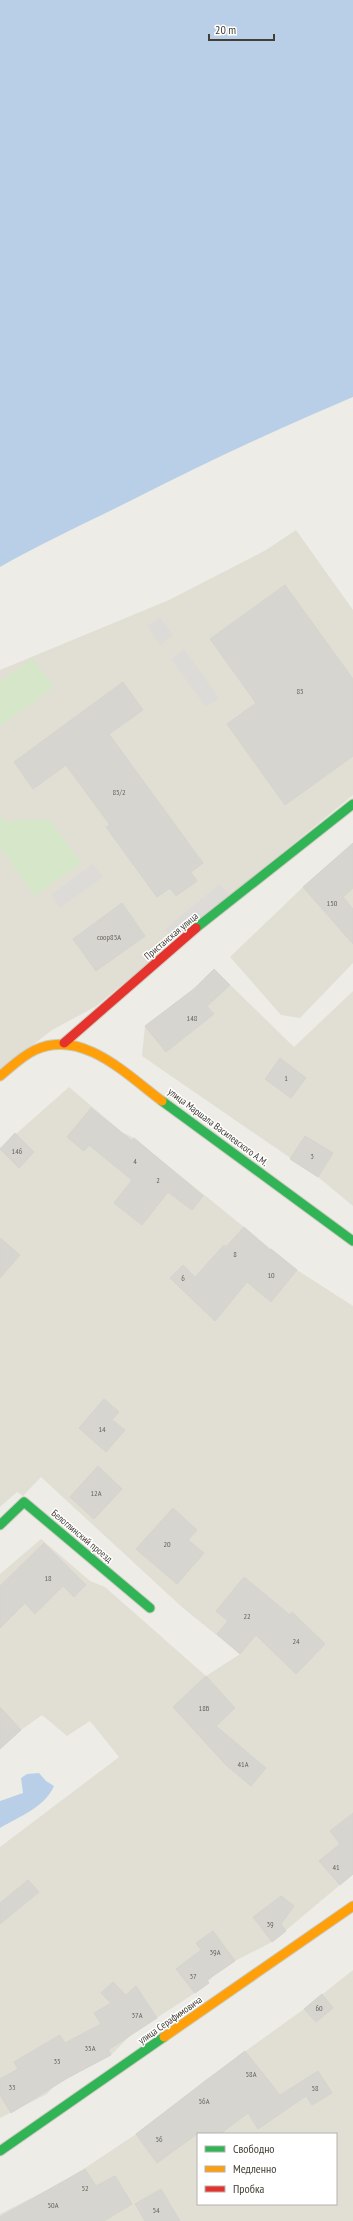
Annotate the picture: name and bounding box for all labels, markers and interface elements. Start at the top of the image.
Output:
scale bar [209,16,274,42]
text: 20 m [215,22,236,37]
house number: 85 [296,686,304,696]
house number: 85/2 [112,787,126,797]
house number: 150 [327,898,338,908]
street label: Пристанская улица [141,910,201,962]
house number: соор85А [97,932,121,942]
house number: 148 [187,1013,198,1023]
house number: 1 [284,1073,288,1083]
street label: улица Маршала Василевского А.М. [165,1085,271,1169]
house number: 146 [12,1146,23,1156]
house number: 3 [310,1151,314,1161]
house number: 4 [133,1156,137,1166]
house number: 2 [156,1175,160,1185]
house number: 8 [233,1249,237,1259]
house number: 10 [267,1270,275,1280]
house number: 6 [181,1273,185,1283]
house number: 14 [98,1424,106,1434]
house number: 12А [91,1488,102,1498]
street label: Белоглинский проезд [49,1507,116,1566]
house number: 20 [163,1539,171,1549]
house number: 18 [44,1573,52,1583]
house number: 22 [243,1611,251,1621]
house number: 24 [292,1636,300,1646]
house number: 18Б [199,1703,210,1713]
house number: 41А [238,1759,249,1769]
house number: 41 [332,1862,340,1872]
house number: 39 [266,1919,274,1929]
house number: 39А [210,1947,221,1957]
house number: 37 [189,1971,197,1981]
street label: улица Серафимовича [135,1993,205,2047]
house number: 60 [315,2003,323,2013]
house number: 37А [132,2010,143,2020]
house number: 35А [85,2043,96,2053]
house number: 35 [53,2056,61,2066]
house number: 58А [246,2069,257,2079]
house number: 33 [8,2082,16,2092]
house number: 58 [311,2083,319,2093]
house number: 56А [199,2096,210,2106]
legend [197,2133,337,2205]
house number: 56 [155,2134,163,2144]
text: Свободно [233,2141,275,2156]
text: Медленно [233,2161,276,2176]
text: Пробка [233,2181,265,2196]
house number: 52 [81,2183,89,2193]
house number: 50А [48,2200,59,2210]
house number: 54 [152,2205,160,2215]

